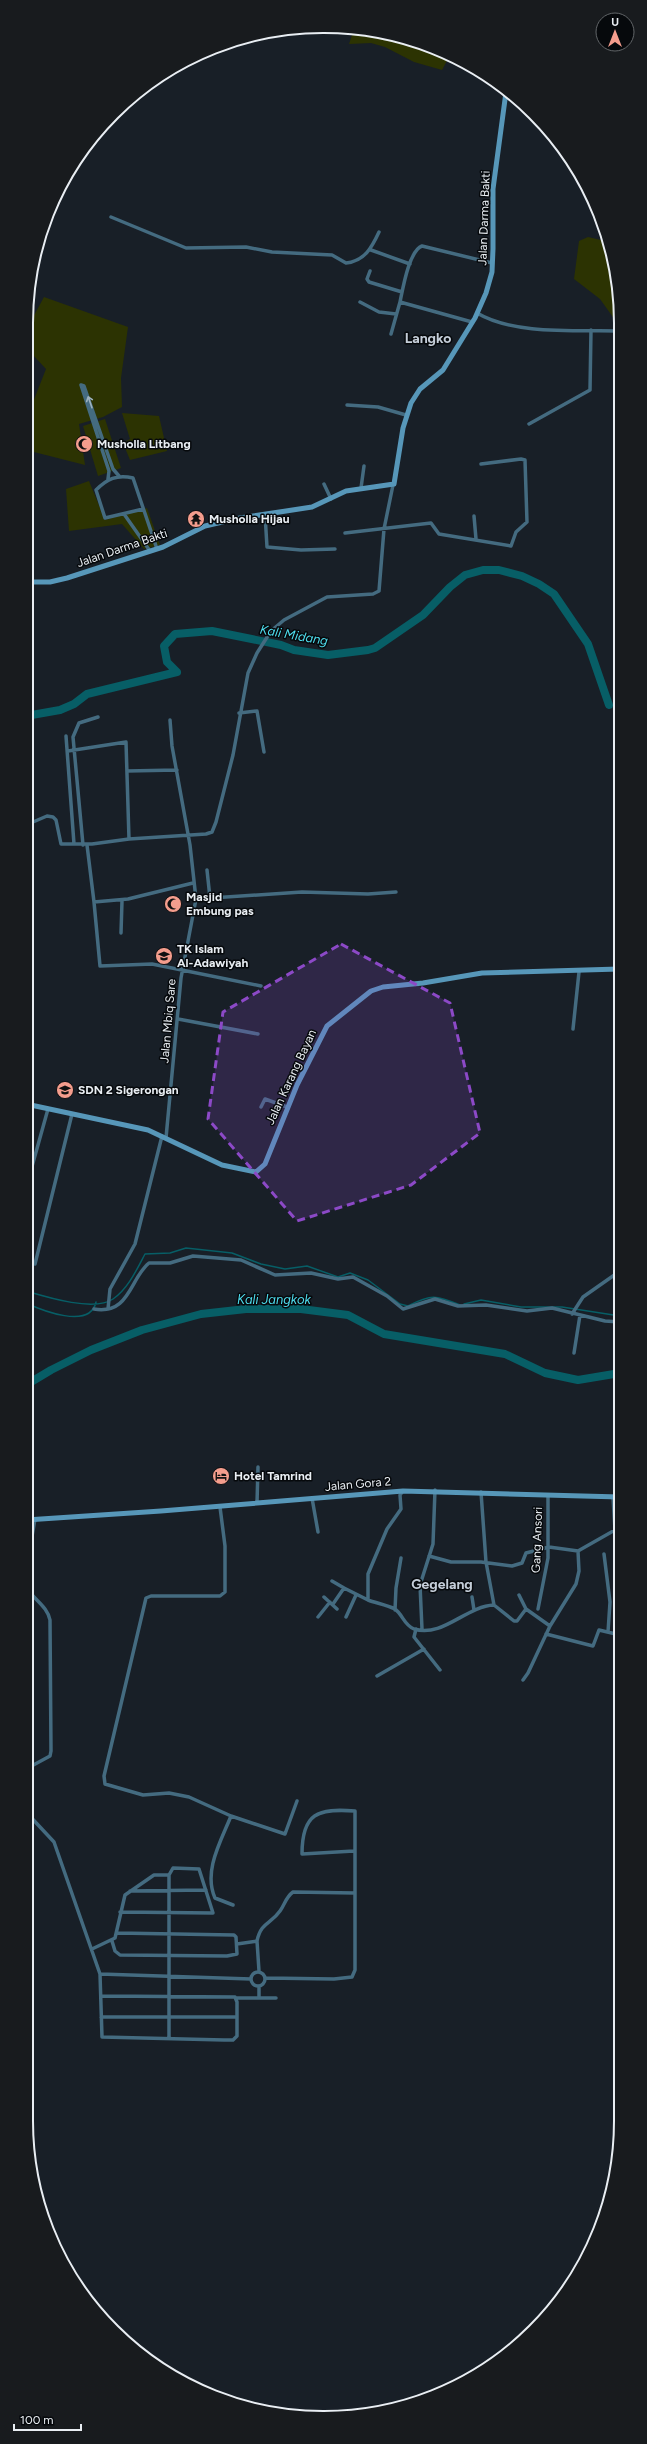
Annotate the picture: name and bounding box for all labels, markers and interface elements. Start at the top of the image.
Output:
north arrow [595,12,635,52]
text: U [611,16,619,29]
street label: Jalan Darma Bakti [475,170,493,266]
district label: Langko [405,330,451,347]
one-way arrow [85,396,93,408]
mosque icon: Musholla Litbang [74,434,94,454]
place label: Musholla Litbang [97,437,191,451]
temple icon: Musholla Hijau [186,509,206,529]
place label: Musholla Hijau [209,512,290,526]
street label: Jalan Darma Bakti [75,526,169,570]
water label: Kali Midang [259,622,330,648]
place label: Masjid Embung pas [186,890,254,918]
mosque icon: Masjid Embung pas [163,894,183,914]
place label: TK Islam Al-Adawiyah [177,942,249,970]
school or university icon: TK Islam Al-Adawiyah [154,946,174,966]
street label: Jalan Mbiq Sare [157,978,179,1064]
street label: Jalan Karang Bayan [263,1027,319,1127]
school or university icon: SDN 2 Sigerongan [55,1080,75,1100]
place label: SDN 2 Sigerongan [78,1083,179,1097]
water label: Kali Jangkok [237,1292,312,1307]
hotel icon: Hotel Tamrind [211,1466,231,1486]
place label: Hotel Tamrind [234,1469,312,1483]
street label: Jalan Gora 2 [324,1474,392,1494]
street label: Gang Ansori [529,1507,545,1573]
district label: Gegelang [411,1576,473,1593]
scale bar [14,2406,81,2432]
text: 100 m [20,2413,54,2427]

